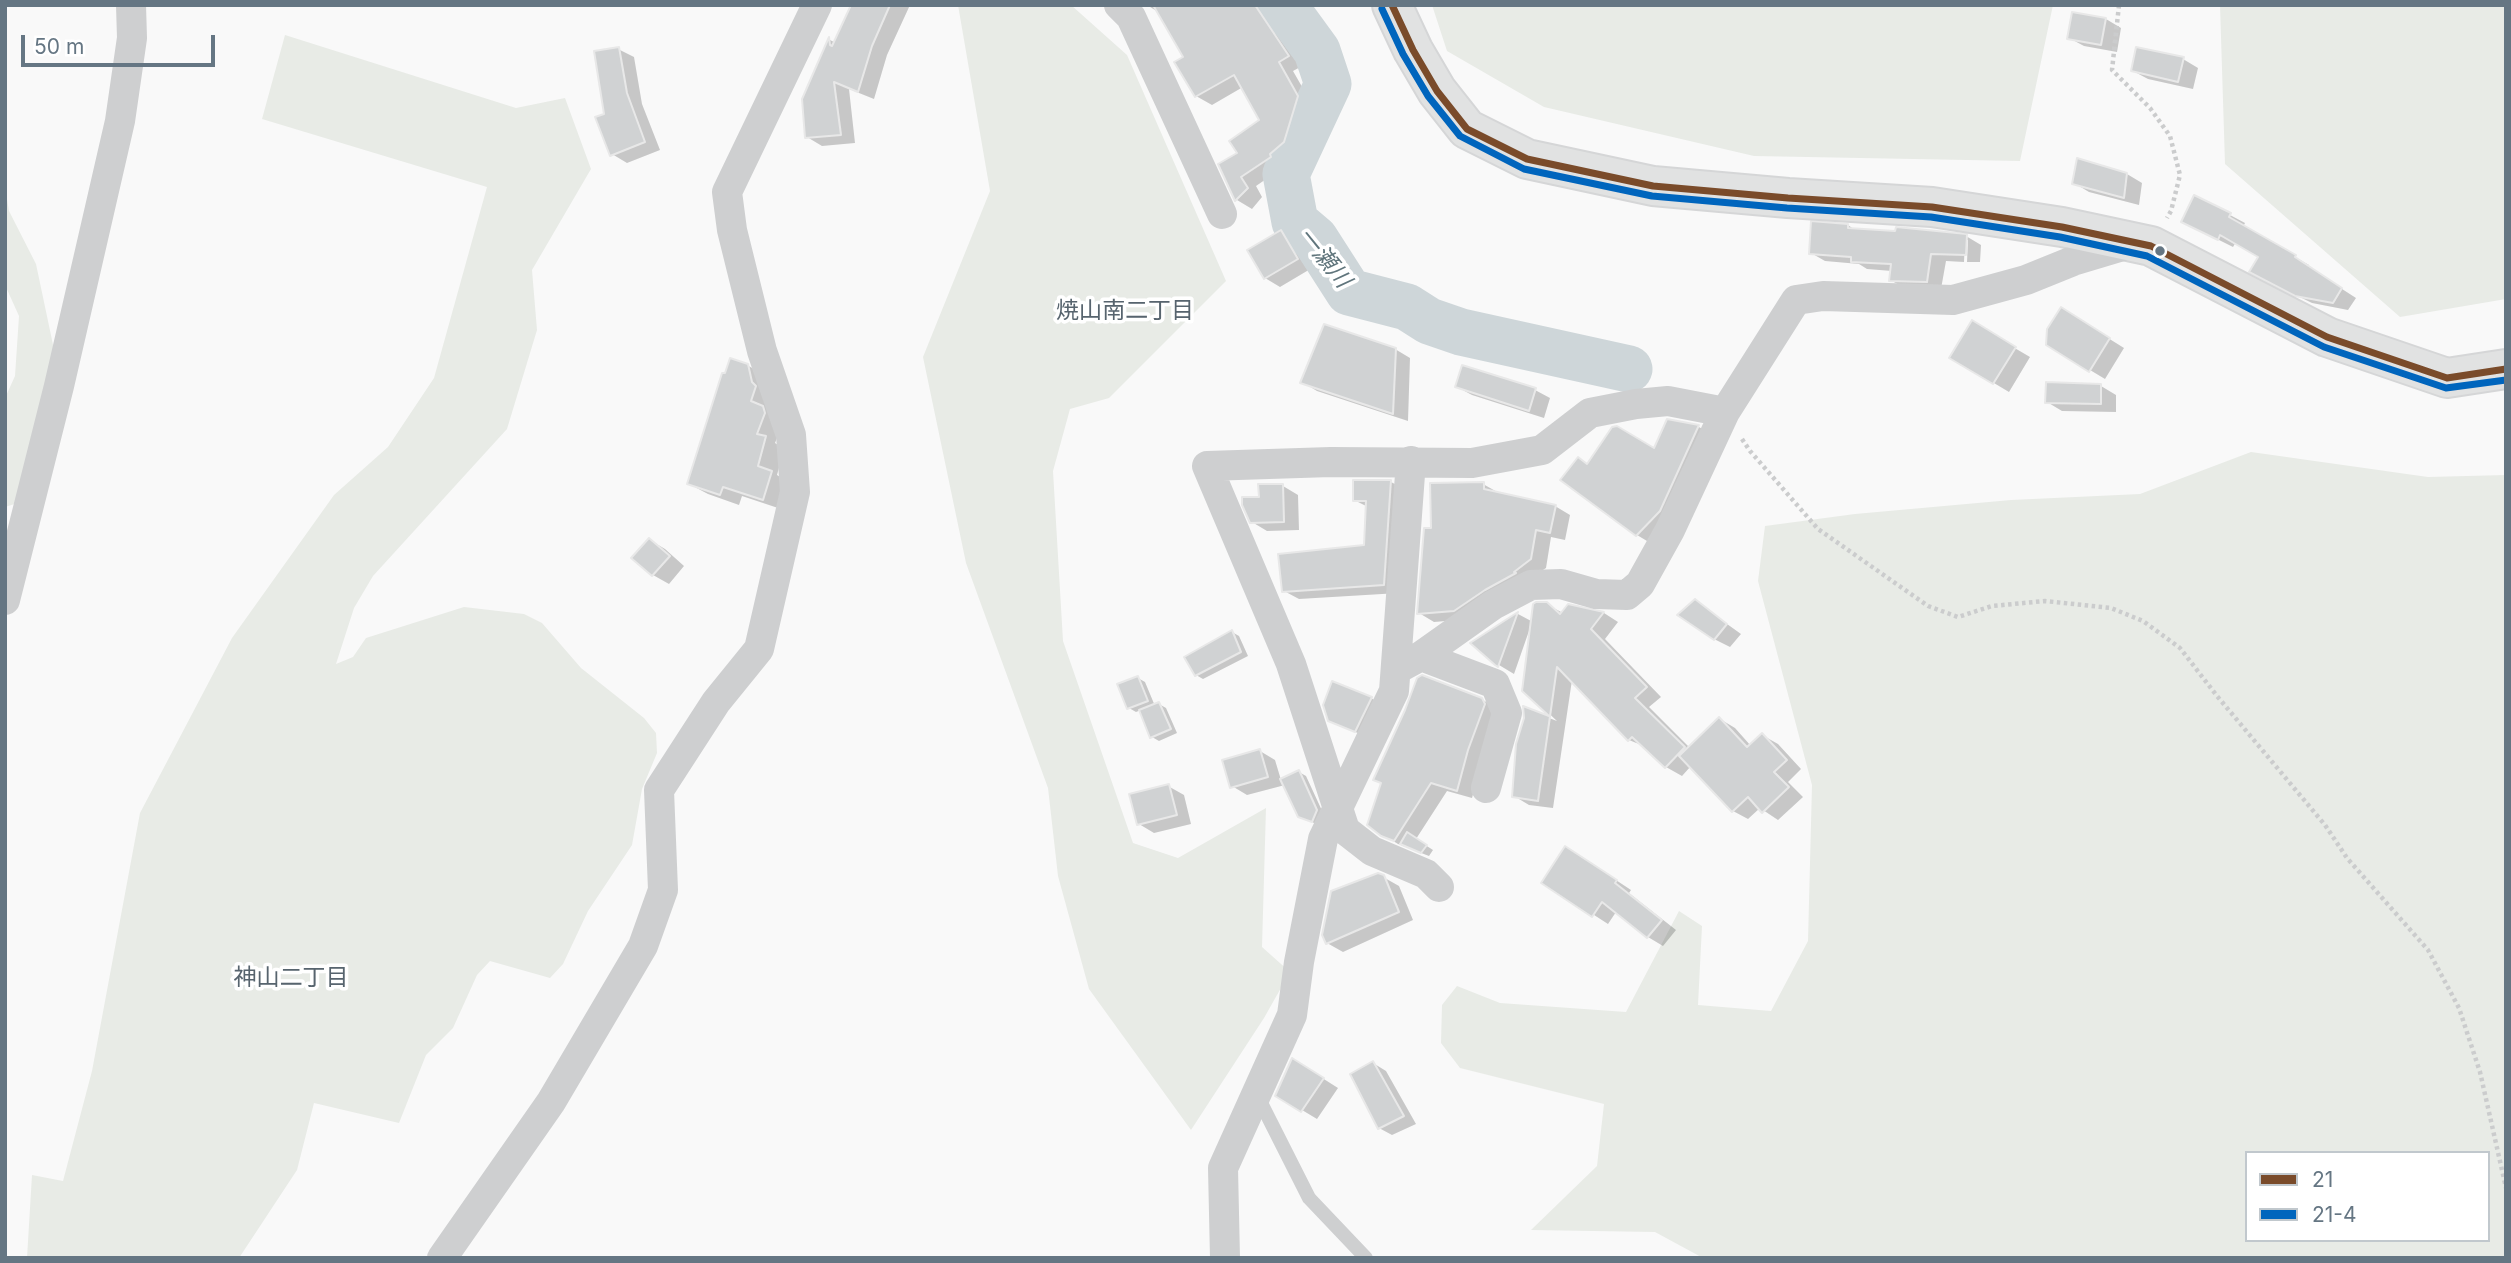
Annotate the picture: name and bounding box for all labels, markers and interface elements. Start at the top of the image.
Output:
scale bar [24,21,219,65]
text: 50 m [34,34,84,59]
water label: 一瀬川 [1292,223,1356,293]
unlabelled marker [2153,244,2167,258]
district label: 焼山南二丁目 [1056,297,1194,325]
district label: 神山二丁目 [234,964,348,992]
legend [2245,1151,2490,1242]
text: 21 [2312,1167,2333,1192]
text: 21-4 [2312,1202,2357,1227]

